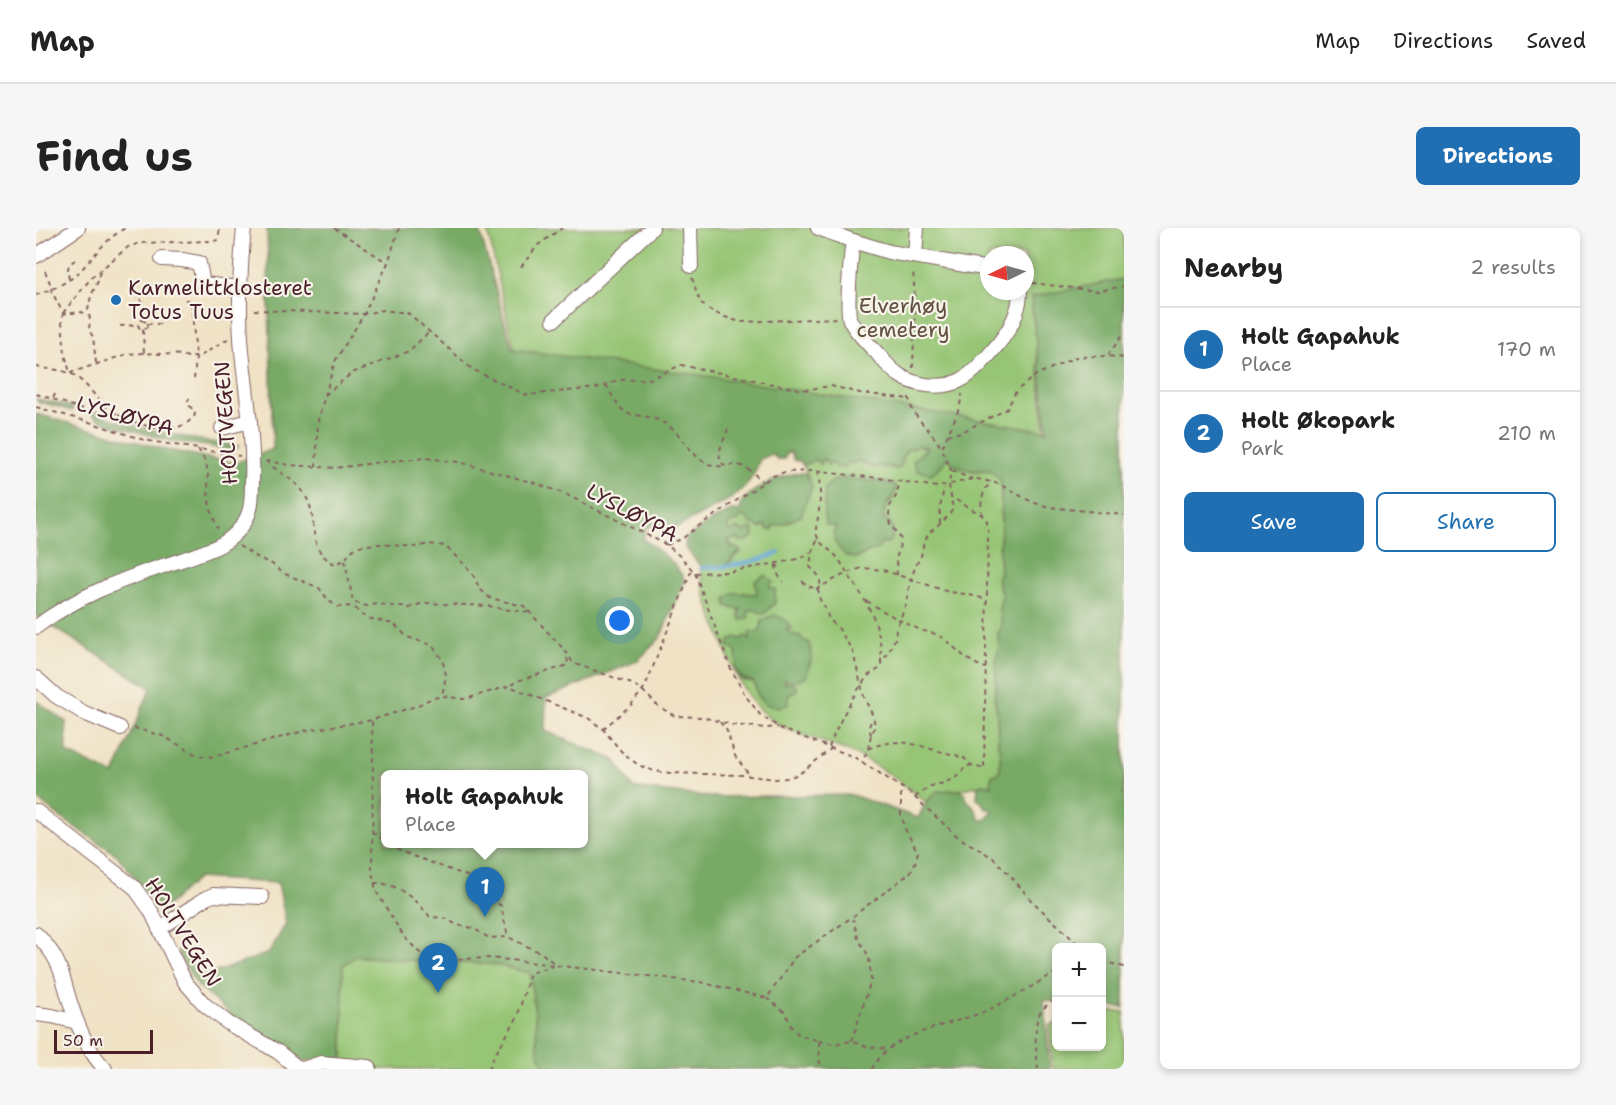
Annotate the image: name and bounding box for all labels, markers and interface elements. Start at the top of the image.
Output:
text: Map [30,22,95,60]
text: Map [1315,27,1360,55]
text: Directions [1393,27,1493,55]
text: Saved [1526,27,1586,55]
button: Directions [1416,127,1580,185]
text: Find us [36,128,193,184]
north arrow [980,246,1034,300]
text: Nearby [1184,250,1283,285]
text: 2 results [1470,254,1556,280]
place label: Karmelittklosteret Totus Tuus [128,274,312,326]
park label: Elverhøy cemetery [857,292,949,344]
marker: Karmelittklosteret Totus Tuus [109,293,123,307]
text: Holt Gapahuk [1241,322,1400,351]
text: 1 [1199,336,1208,362]
text: 170 m [1497,336,1556,362]
text: Place [1241,351,1292,377]
street label: HOLTVEGEN [208,360,244,486]
street label: LYSLØYPA [73,390,177,442]
text: Holt Økopark [1241,406,1395,435]
text: 2 [1197,420,1211,446]
text: 210 m [1497,420,1556,446]
text: Park [1241,435,1284,461]
street label: LYSLØYPA [581,477,683,549]
button: Save [1184,492,1364,552]
button: Share [1376,492,1556,552]
your location [605,606,634,635]
popup [381,770,588,848]
text: Holt Gapahuk [405,782,564,811]
text: Place [405,811,456,837]
pin: 1 [466,868,504,917]
street label: HOLTVEGEN [138,872,228,992]
map controls [1052,943,1106,1051]
button: + [1052,943,1106,997]
pin: 2 [418,944,458,993]
button: − [1052,997,1106,1051]
scale bar [54,1027,153,1054]
text: 50 m [63,1030,103,1051]

